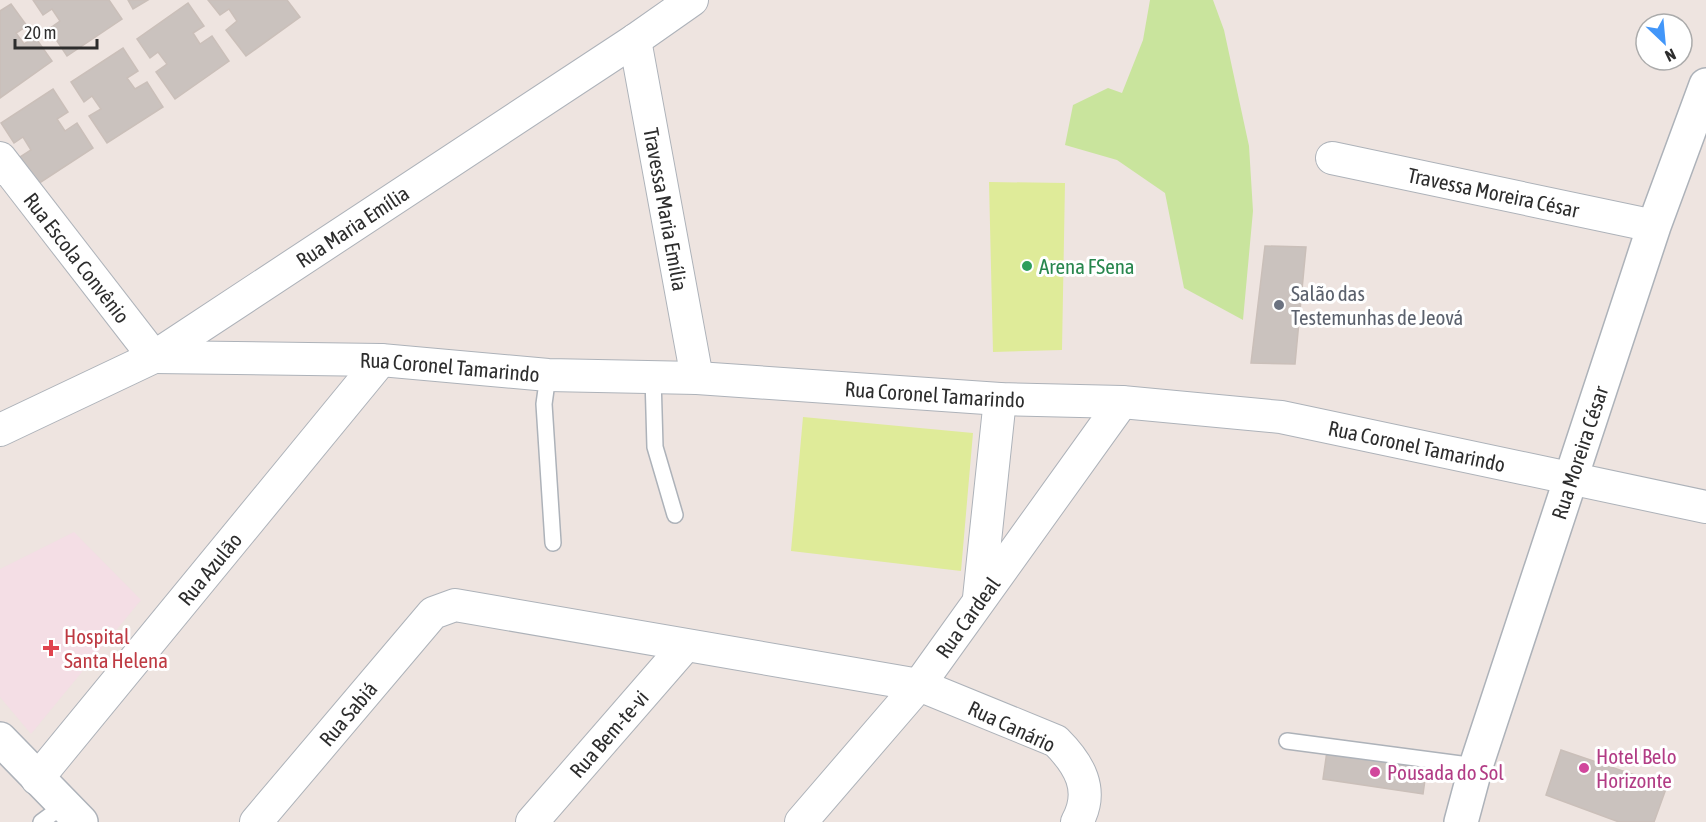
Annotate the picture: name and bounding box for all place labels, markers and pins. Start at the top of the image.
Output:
place label: Arena FSena [1039,254,1135,278]
marker: Arena FSena [1020,259,1034,273]
place label: Salão das Testemunhas de Jeová [1291,281,1463,329]
marker: Salão das Testemunhas de Jeová [1272,298,1286,312]
place label: Hospital Santa Helena [64,624,168,672]
marker: Hospital Santa Helena [42,639,60,657]
place label: Hotel Belo Horizonte [1596,744,1677,792]
place label: Pousada do Sol [1387,760,1504,784]
marker: Hotel Belo Horizonte [1577,761,1591,775]
marker: Pousada do Sol [1368,765,1382,779]

